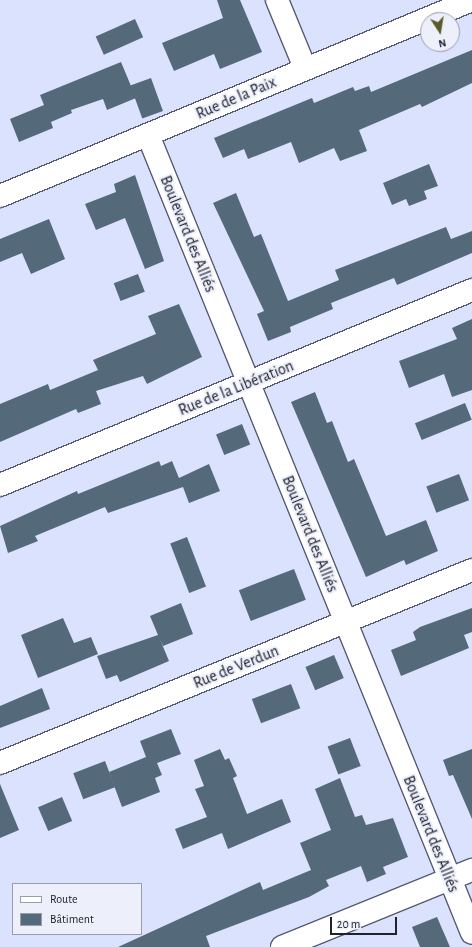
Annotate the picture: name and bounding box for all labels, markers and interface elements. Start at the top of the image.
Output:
north arrow [420,12,460,52]
text: N [438,37,447,49]
street label: Rue de la Paix [193,73,279,123]
street label: Boulevard des Alliés [156,173,220,295]
street label: Rue de la Libération [176,356,296,420]
street label: Boulevard des Alliés [278,473,342,595]
street label: Rue de Verdun [190,641,282,693]
street label: Boulevard des Alliés [399,773,463,895]
legend [12,883,142,935]
text: Route [50,893,77,905]
scale bar [332,909,399,935]
text: Bâtiment [50,913,94,925]
text: 20 m [337,918,360,930]

